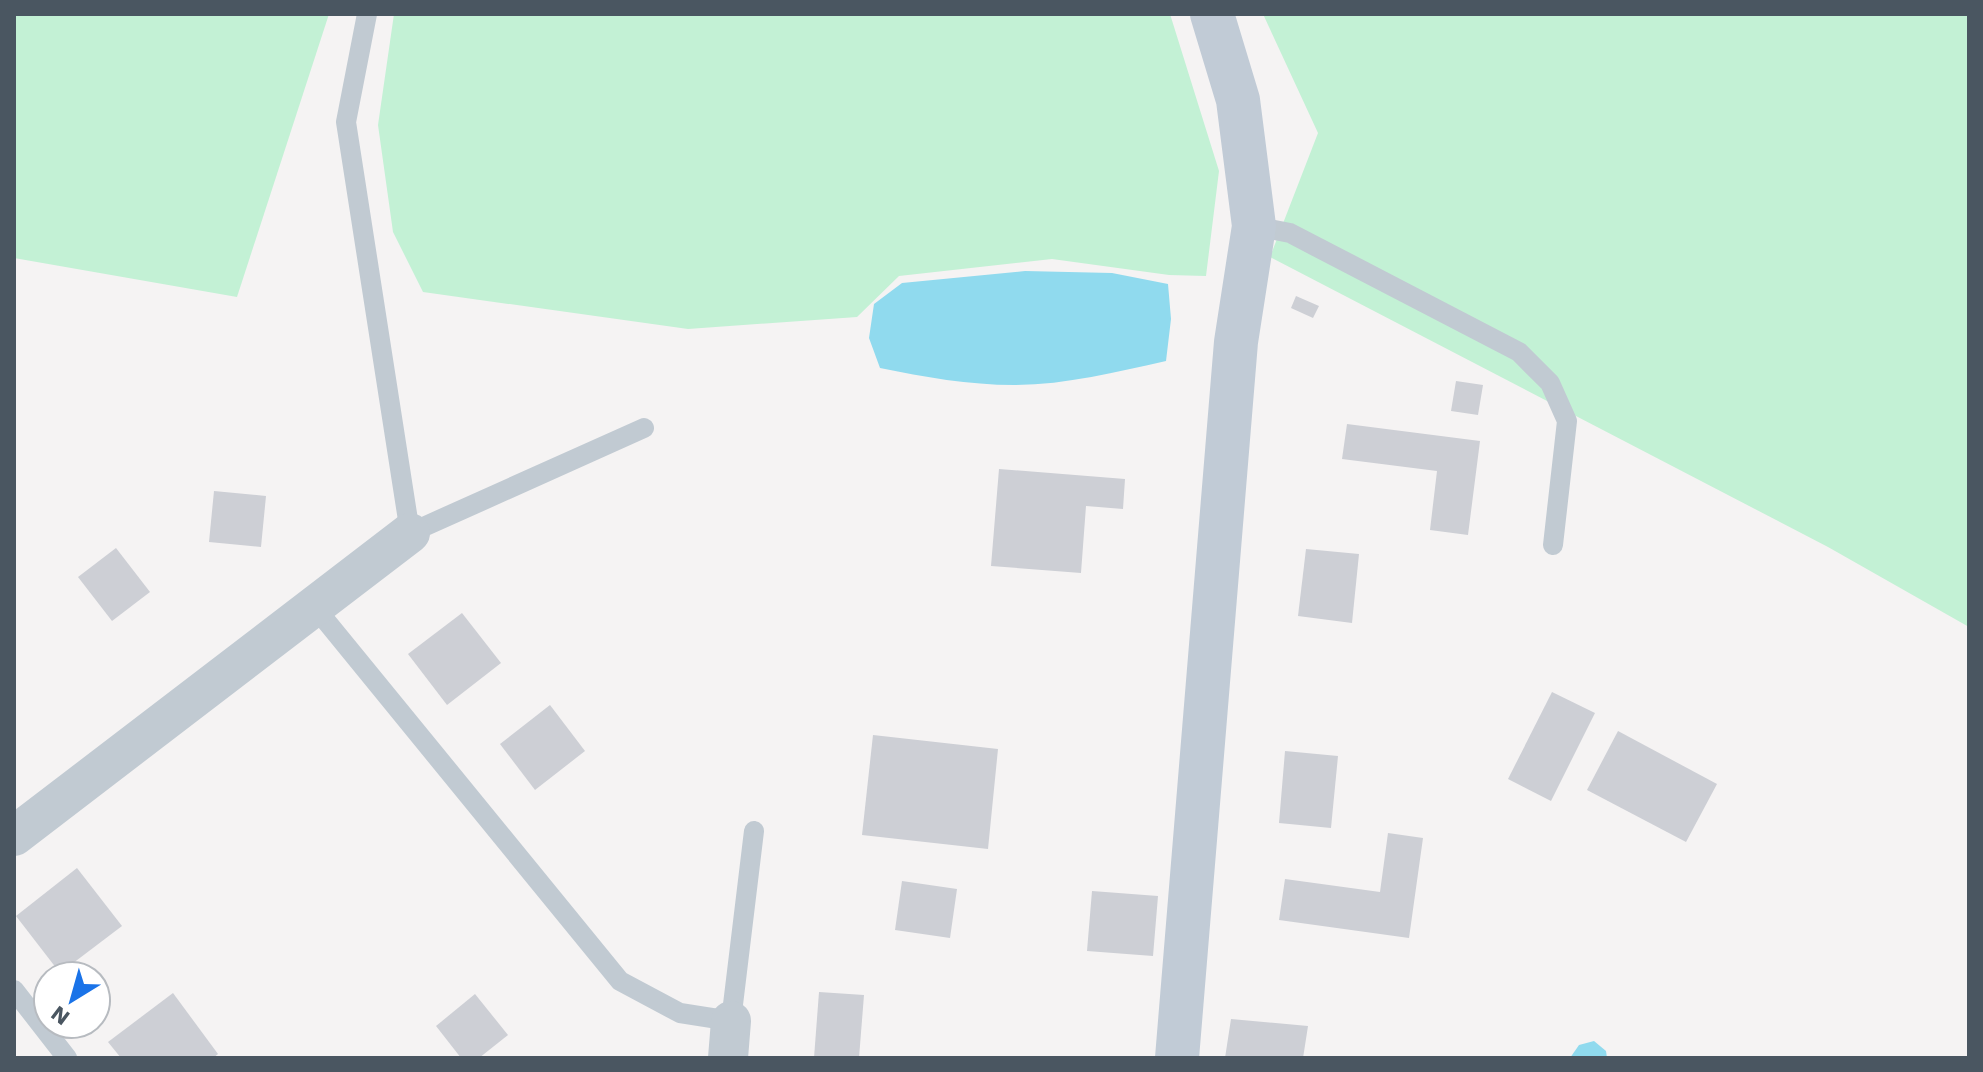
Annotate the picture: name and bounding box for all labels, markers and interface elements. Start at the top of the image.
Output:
north arrow [32,960,112,1040]
text: N [46,1001,74,1030]

